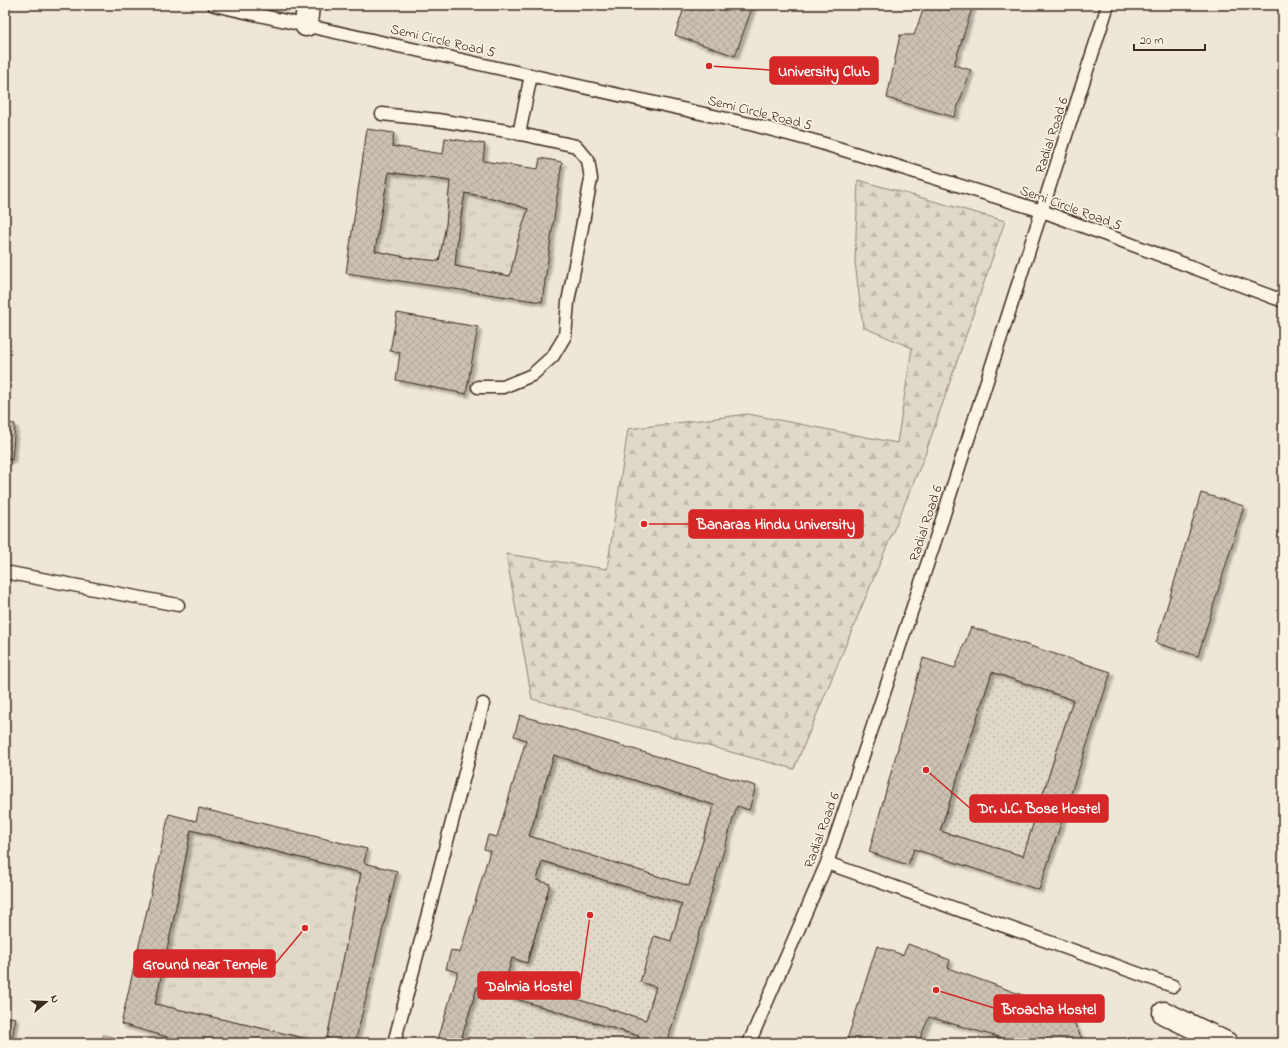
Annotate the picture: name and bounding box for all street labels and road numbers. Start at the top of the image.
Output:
street label: Semi Circle Road 5 [388,19,497,64]
street label: Semi Circle Road 5 [705,90,814,137]
street label: Radial Road 6 [1030,95,1075,176]
street label: Semi Circle Road 5 [1017,180,1124,237]
street label: Radial Road 6 [904,483,949,564]
street label: Radial Road 6 [799,790,846,871]

